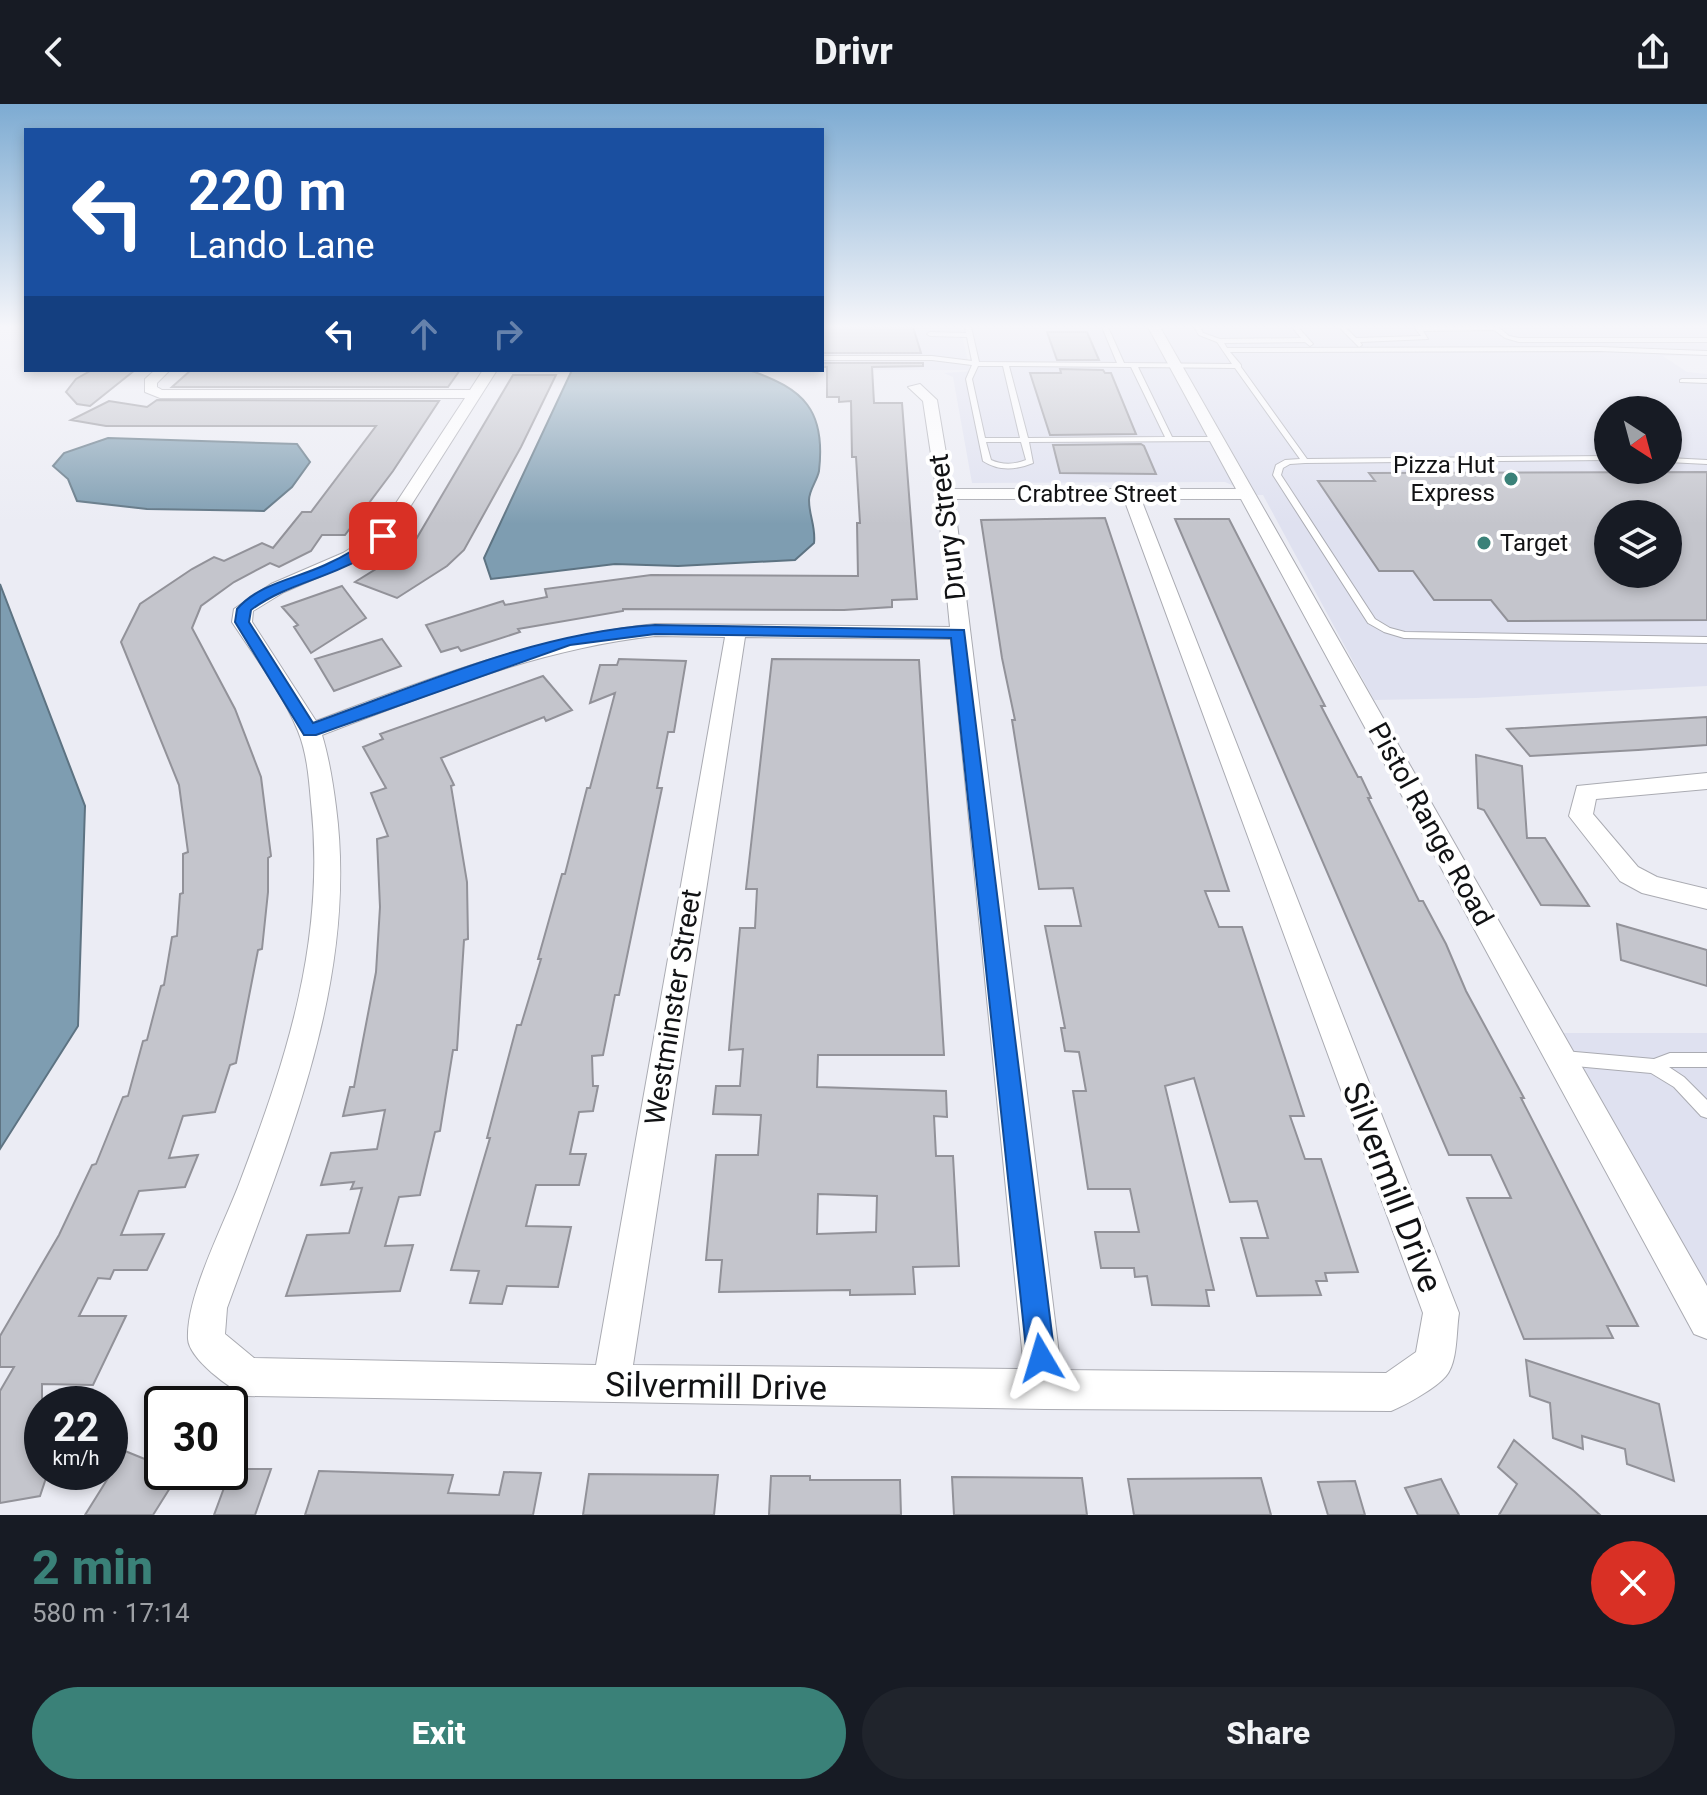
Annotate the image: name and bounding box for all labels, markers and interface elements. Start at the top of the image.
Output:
icon: back [32,30,76,74]
icon: share [1631,30,1675,74]
text: Drivr [814,31,893,73]
text: 220 m [188,158,347,224]
icon: left [56,160,160,264]
text: Lando Lane [188,225,375,267]
icon: left [318,312,362,356]
icon: ahead [402,312,446,356]
icon: right [486,312,530,356]
north arrow [1594,396,1682,484]
map controls [1594,396,1682,588]
place label: Pizza Hut Express [1393,451,1495,507]
street label: Drury Street [922,452,972,602]
marker: Pizza Hut Express [1502,470,1520,488]
street label: Crabtree Street [1017,480,1177,508]
button: layers [1594,500,1682,588]
pin [349,502,417,570]
icon: arrive [361,514,405,558]
place label: Target [1500,529,1568,557]
marker: Target [1475,534,1493,552]
street label: Pistol Range Road [1361,717,1501,931]
street label: Westminster Street [638,887,708,1127]
street label: Silvermill Drive [1335,1076,1451,1298]
position arrow [999,1316,1083,1400]
street label: Silvermill Drive [605,1364,827,1408]
speed limit sign: 30 [144,1386,248,1490]
text: 22 [53,1404,99,1451]
text: km/h [53,1446,99,1470]
text: 2 min [32,1539,153,1596]
button: close [1591,1541,1675,1625]
text: 580 m · 17:14 [32,1598,190,1628]
button: Exit [32,1687,846,1779]
button: Share [862,1687,1675,1779]

